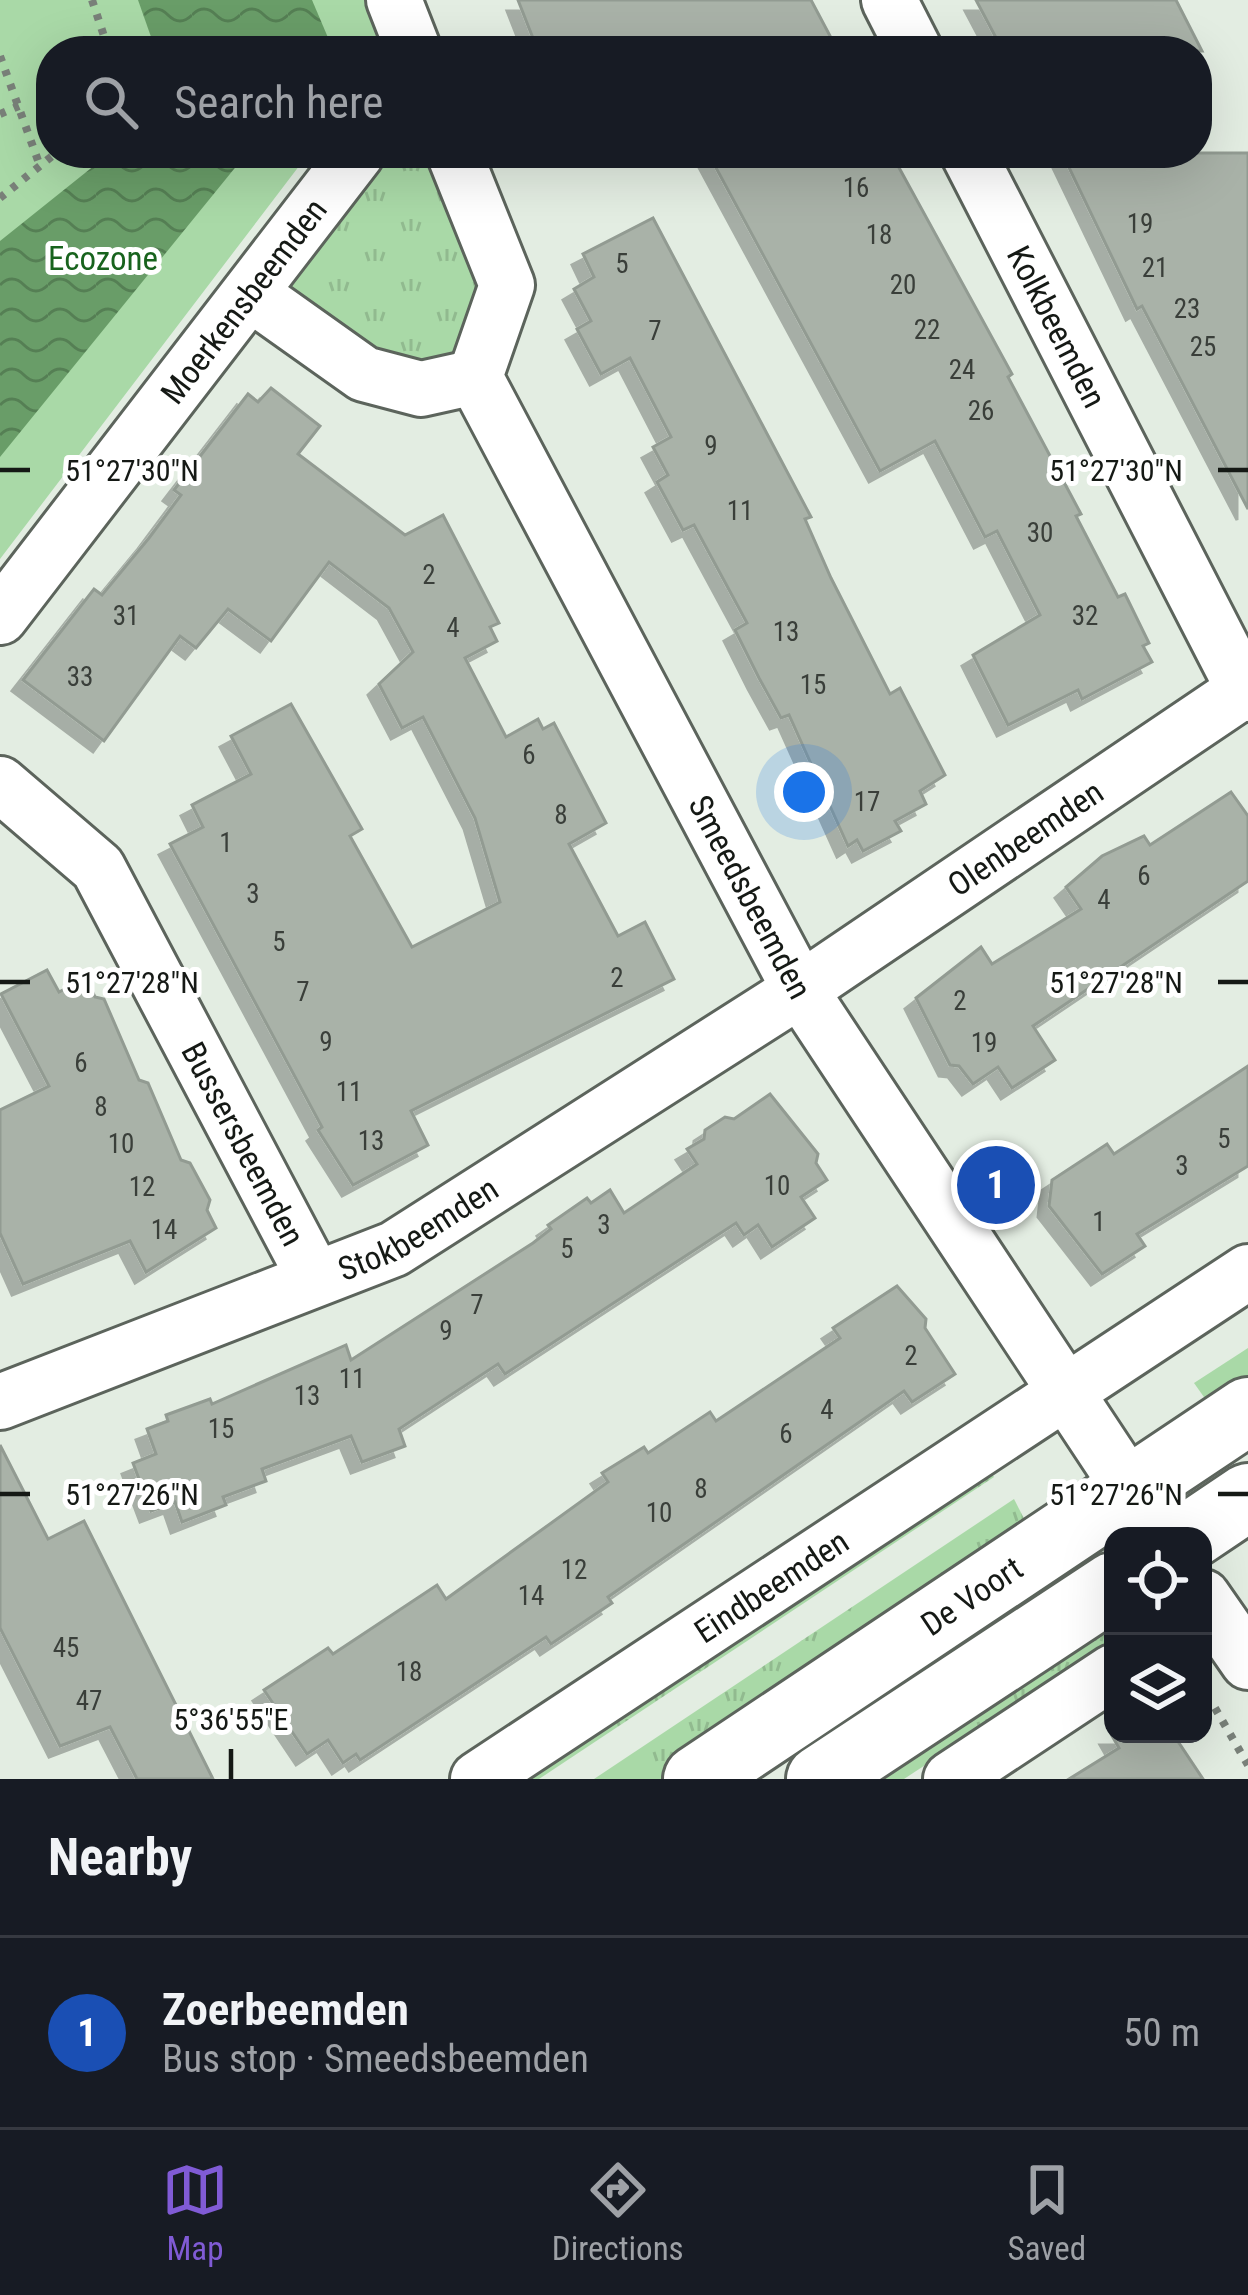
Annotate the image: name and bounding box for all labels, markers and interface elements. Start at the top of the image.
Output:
search box [36,36,1212,168]
icon: search [78,69,144,135]
text: Search here [174,76,383,129]
house number: 16 [843,172,869,204]
street label: Moerkensbeemden [153,191,335,411]
house number: 19 [1127,208,1153,240]
house number: 18 [866,219,892,251]
park label: Ecozone [48,239,158,278]
street label: Kolkbeemden [999,239,1114,414]
house number: 5 [615,248,629,280]
house number: 21 [1142,252,1168,284]
house number: 20 [890,269,916,301]
house number: 23 [1174,293,1200,325]
house number: 22 [914,314,940,346]
house number: 7 [648,315,662,347]
house number: 25 [1190,331,1216,363]
house number: 24 [949,354,975,386]
house number: 26 [968,395,994,427]
house number: 9 [704,430,718,462]
text: 51°27'30"N [65,453,199,488]
text: 51°27'30"N [1049,453,1183,488]
house number: 11 [727,495,753,527]
house number: 30 [1027,517,1053,549]
house number: 2 [422,559,436,591]
house number: 31 [113,600,139,632]
house number: 32 [1072,600,1098,632]
house number: 4 [446,612,460,644]
house number: 13 [773,616,799,648]
house number: 33 [67,661,93,693]
house number: 15 [800,669,826,701]
house number: 6 [522,739,536,771]
your location [774,762,834,822]
street label: Olenbeemden [940,772,1110,904]
house number: 17 [854,786,880,818]
street label: Smeedsbeemden [680,789,820,1005]
house number: 8 [554,799,568,831]
house number: 1 [219,827,233,859]
house number: 6 [1137,860,1151,892]
house number: 3 [246,878,260,910]
house number: 4 [1097,884,1111,916]
house number: 5 [272,926,286,958]
house number: 2 [610,962,624,994]
text: 51°27'28"N [65,965,199,1000]
text: 51°27'28"N [1049,965,1183,1000]
house number: 7 [296,976,310,1008]
house number: 2 [953,985,967,1017]
house number: 9 [319,1026,333,1058]
house number: 19 [971,1027,997,1059]
street label: Bussersbeemden [174,1036,313,1252]
house number: 6 [74,1047,88,1079]
house number: 11 [336,1076,362,1108]
house number: 8 [94,1091,108,1123]
house number: 5 [1217,1123,1231,1155]
house number: 13 [358,1125,384,1157]
house number: 10 [108,1128,134,1160]
pin: 1 [957,1140,1035,1230]
house number: 3 [1175,1150,1189,1182]
street label: Stokbeemden [332,1169,505,1289]
house number: 10 [764,1170,790,1202]
house number: 12 [129,1171,155,1203]
house number: 1 [1092,1206,1106,1238]
house number: 3 [597,1209,611,1241]
house number: 14 [151,1214,177,1246]
house number: 5 [560,1233,574,1265]
house number: 7 [470,1289,484,1321]
house number: 9 [439,1315,453,1347]
house number: 2 [904,1340,918,1372]
house number: 11 [339,1363,365,1395]
house number: 13 [294,1380,320,1412]
house number: 4 [820,1394,834,1426]
house number: 15 [208,1413,234,1445]
house number: 6 [779,1418,793,1450]
house number: 8 [694,1473,708,1505]
text: 51°27'26"N [65,1477,199,1512]
text: 51°27'26"N [1049,1477,1183,1512]
house number: 10 [646,1497,672,1529]
street label: Eindbeemden [687,1522,856,1651]
map controls [1104,1527,1212,1743]
button: locate [1104,1527,1212,1635]
street label: De Voort [914,1548,1030,1644]
house number: 12 [561,1554,587,1586]
house number: 14 [518,1580,544,1612]
house number: 45 [53,1632,79,1664]
button: layers [1104,1635,1212,1743]
house number: 18 [396,1656,422,1688]
house number: 47 [76,1685,102,1717]
text: 5°36'55"E [173,1702,289,1737]
text: Nearby [48,1828,192,1887]
text: Zoerbeemden [162,1983,409,2036]
text: 1 [77,2010,97,2056]
text: 50 m [1123,2010,1200,2056]
text: Bus stop · Smeedsbeemden [162,2036,589,2082]
tab: Map [162,2157,228,2268]
tab: Directions [552,2157,684,2268]
tab: Saved [1008,2157,1086,2268]

